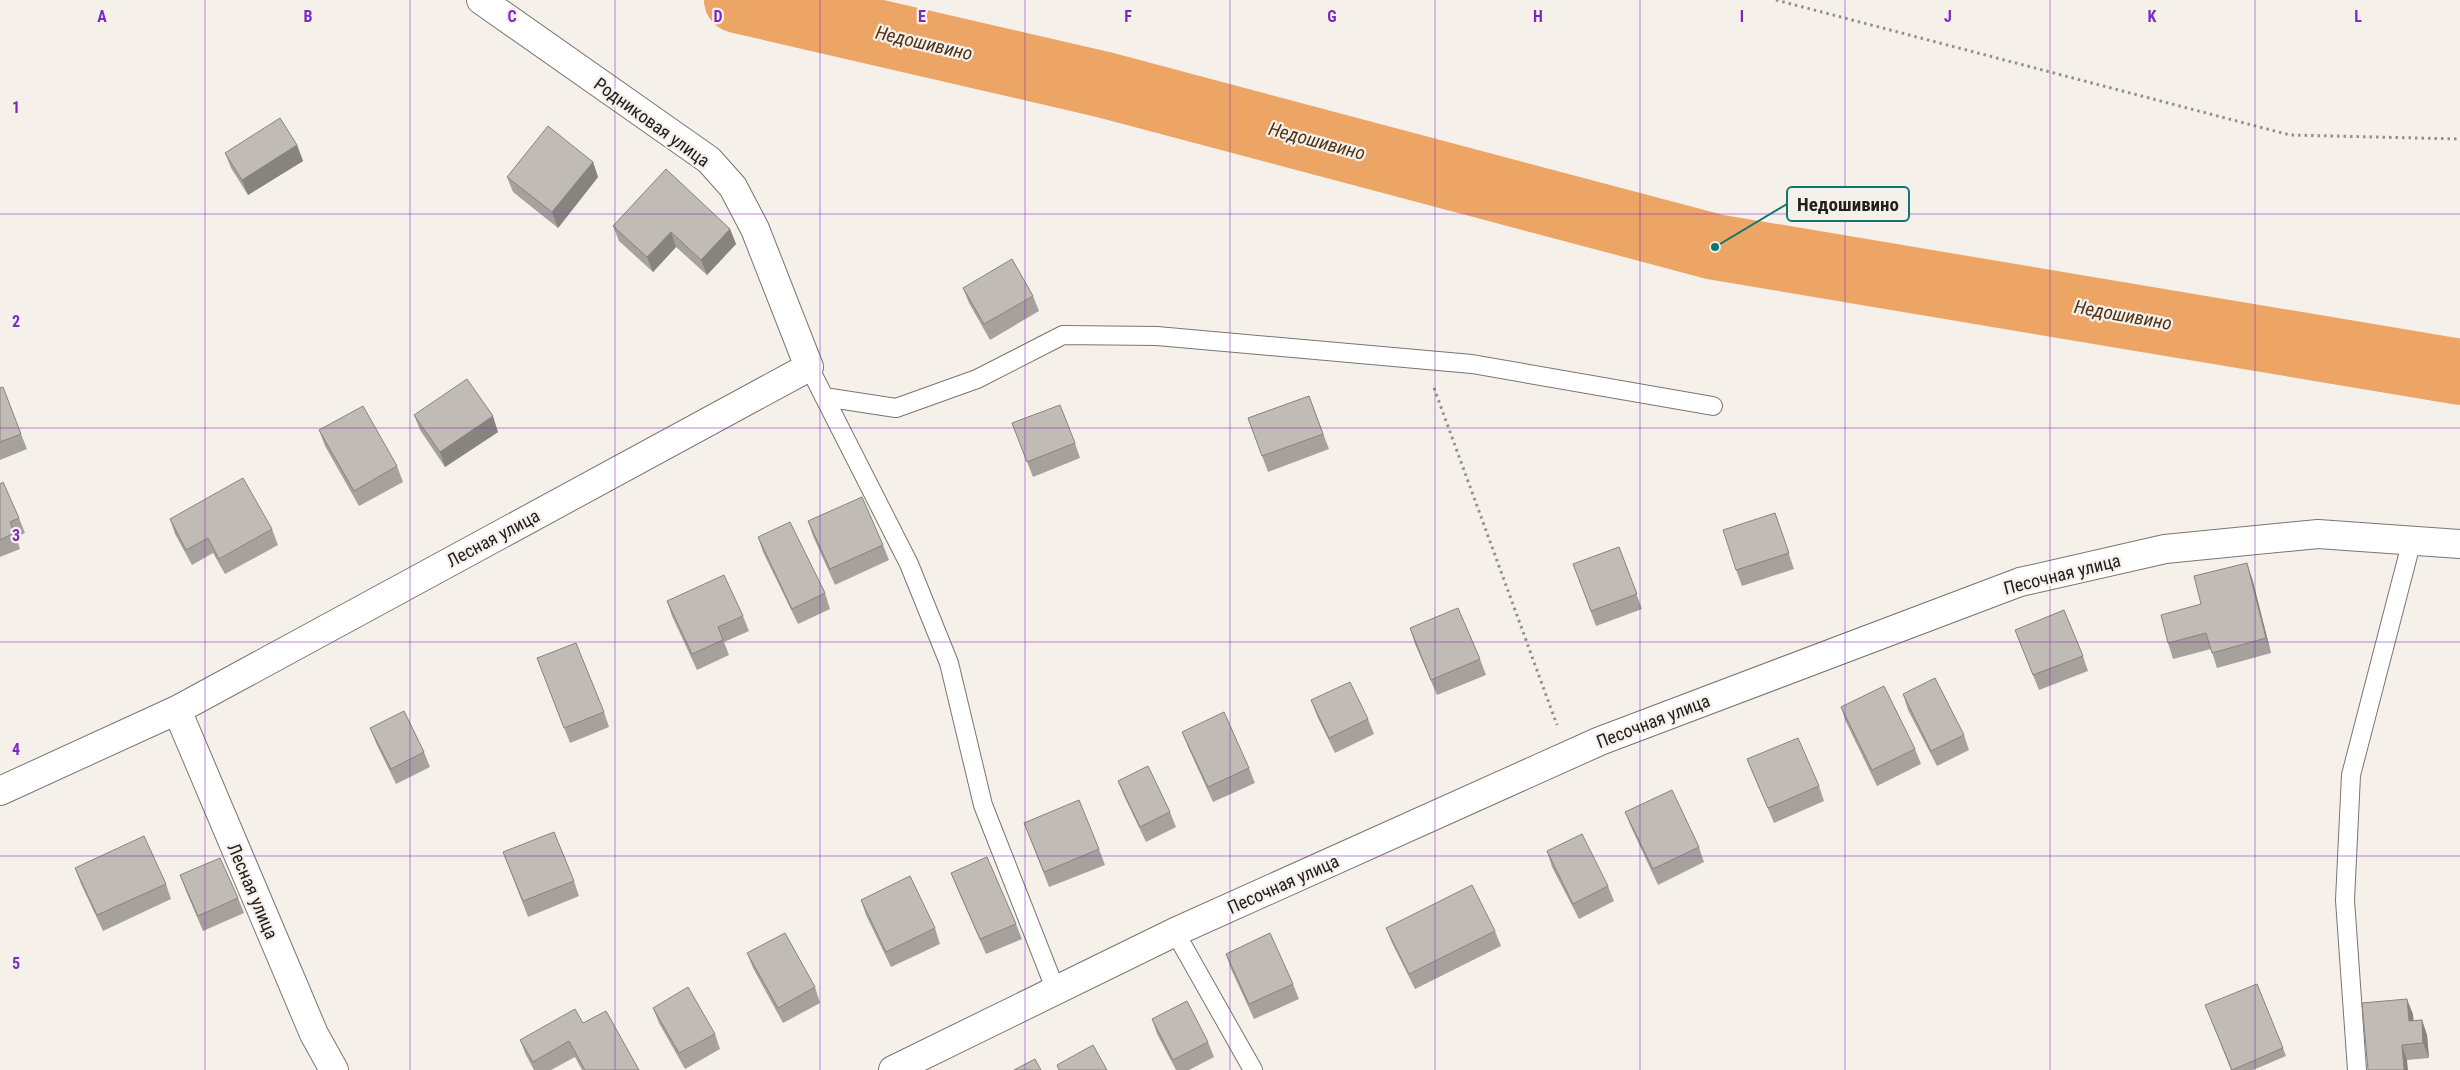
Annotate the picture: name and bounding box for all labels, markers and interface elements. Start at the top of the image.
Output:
text: A [97,7,107,26]
text: B [304,7,313,26]
text: C [507,7,517,26]
text: D [713,7,723,26]
text: E [918,7,926,26]
text: F [1124,7,1132,26]
text: G [1327,7,1337,26]
text: H [1533,7,1543,26]
text: I [1740,7,1744,26]
text: J [1944,7,1952,26]
text: K [2148,7,2157,26]
text: L [2354,7,2362,26]
water label: Недошивино [873,21,975,65]
street label: Родниковая улица [590,73,714,171]
text: 1 [12,98,20,117]
water label: Недошивино [1266,117,1368,165]
callout: Недошивино [1787,187,1909,221]
text: Недошивино [1797,193,1899,216]
water label: Недошивино [2072,295,2174,335]
text: 2 [12,312,20,331]
street label: Лесная улица [443,505,543,571]
text: 3 [12,526,20,545]
street label: Песочная улица [2001,549,2123,599]
street label: Песочная улица [1593,690,1713,752]
text: 4 [12,740,20,759]
street label: Лесная улица [223,840,283,942]
street label: Песочная улица [1224,850,1342,918]
text: 5 [12,954,20,973]

